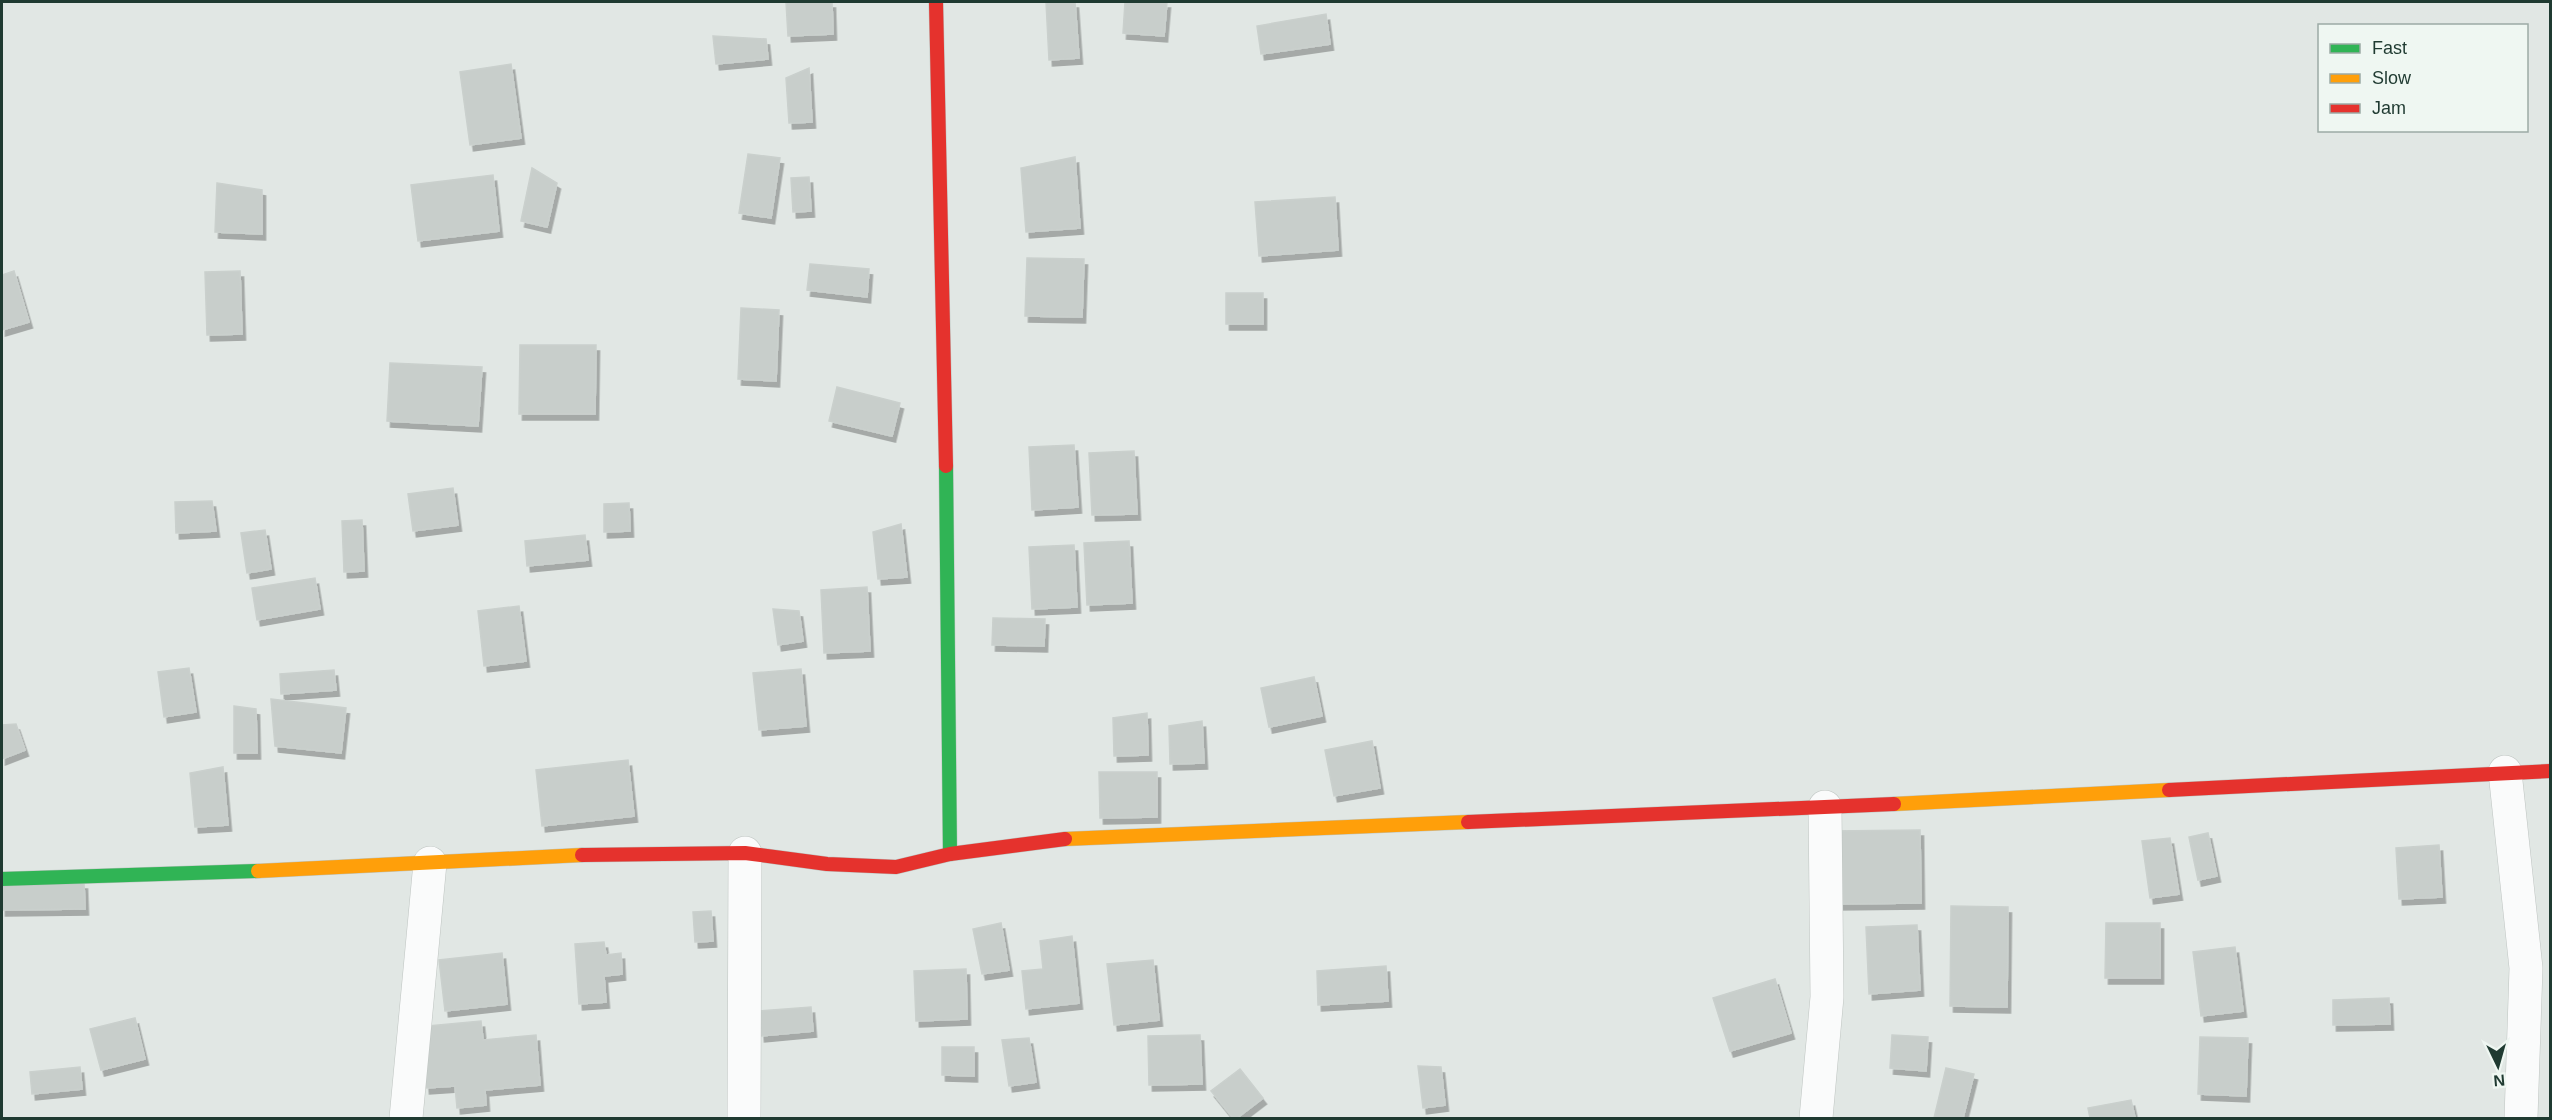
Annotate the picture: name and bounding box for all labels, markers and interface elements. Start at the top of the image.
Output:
legend [2318,24,2528,132]
text: Fast [2372,38,2407,58]
text: Slow [2372,68,2412,88]
text: Jam [2372,98,2406,118]
north arrow [2468,1036,2528,1096]
text: N [2493,1071,2506,1089]

